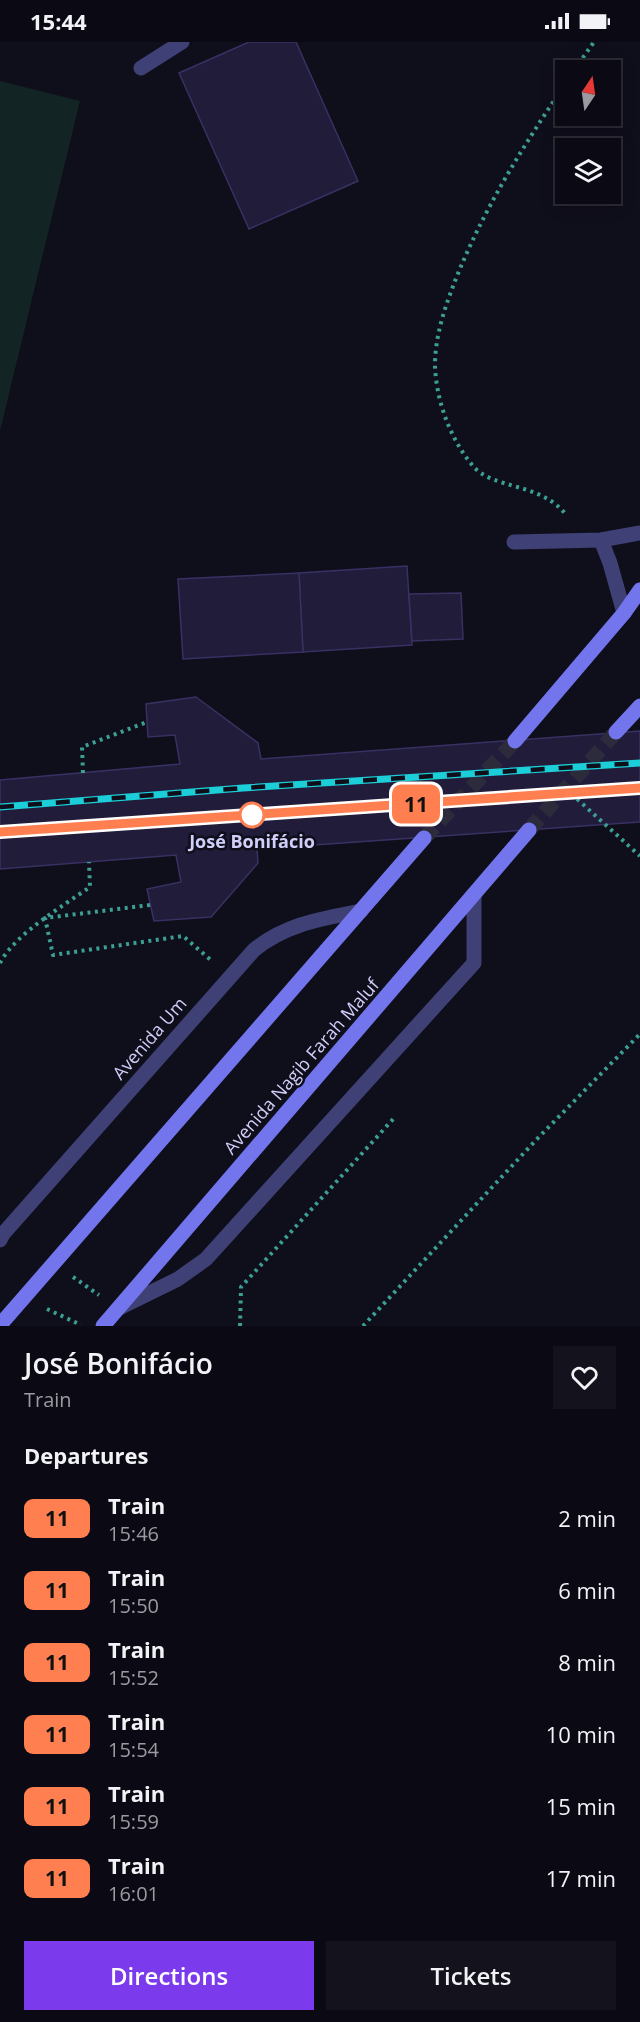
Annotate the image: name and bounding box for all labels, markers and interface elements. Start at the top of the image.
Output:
text: 15:44 [30,6,87,36]
north arrow [555,60,621,126]
map controls [555,60,621,204]
button: layers [555,138,621,204]
line badge: 11 [389,784,443,824]
text: 11 [404,790,428,818]
marker: José Bonifácio [239,802,265,828]
place label: José Bonifácio [187,829,315,853]
street label: Avenida Nagib Farah Maluf [218,972,385,1159]
street label: Avenida Um [107,992,191,1084]
text: José Bonifácio [24,1344,213,1382]
button: heart [553,1346,616,1409]
text: Train [24,1386,72,1413]
text: Departures [24,1440,148,1470]
text: Train [108,1490,165,1520]
text: 2 min [558,1503,616,1533]
text: 11 [45,1504,69,1532]
text: 15:46 [108,1520,159,1547]
text: Train [108,1562,165,1592]
text: 6 min [558,1575,616,1605]
text: 11 [45,1576,69,1604]
text: 15:50 [108,1592,159,1619]
text: Train [108,1634,165,1664]
text: 8 min [558,1647,616,1677]
text: 11 [45,1648,69,1676]
text: 15:52 [108,1664,159,1691]
text: Train [108,1706,165,1736]
text: 10 min [546,1719,616,1749]
text: 11 [45,1720,69,1748]
text: 15:54 [108,1736,159,1763]
text: Train [108,1778,165,1808]
text: 15 min [546,1791,616,1821]
text: 11 [45,1792,69,1820]
text: 15:59 [108,1808,159,1835]
text: Train [108,1850,165,1880]
text: 17 min [546,1863,616,1893]
text: 11 [45,1864,69,1892]
text: 16:01 [108,1880,159,1907]
button: Directions [24,1941,314,2010]
button: Tickets [326,1941,616,2010]

